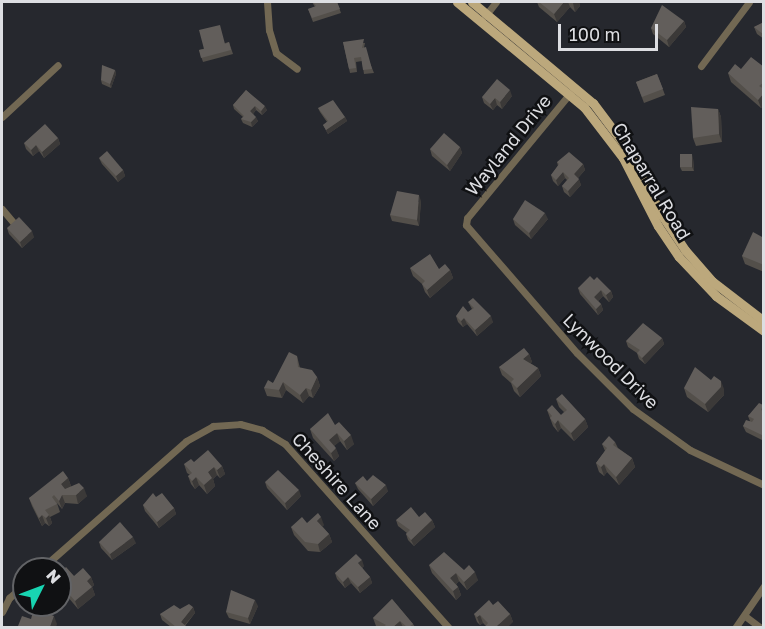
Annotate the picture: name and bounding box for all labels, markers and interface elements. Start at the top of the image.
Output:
scale bar [561,12,662,50]
text: 100 m [569,23,620,45]
street label: Wayland Drive [461,90,555,200]
street label: Chaparral Road [608,118,696,244]
street label: Lynwood Drive [559,309,663,413]
street label: Cheshire Lane [288,428,386,534]
north arrow [12,557,72,617]
text: N [42,565,65,588]

